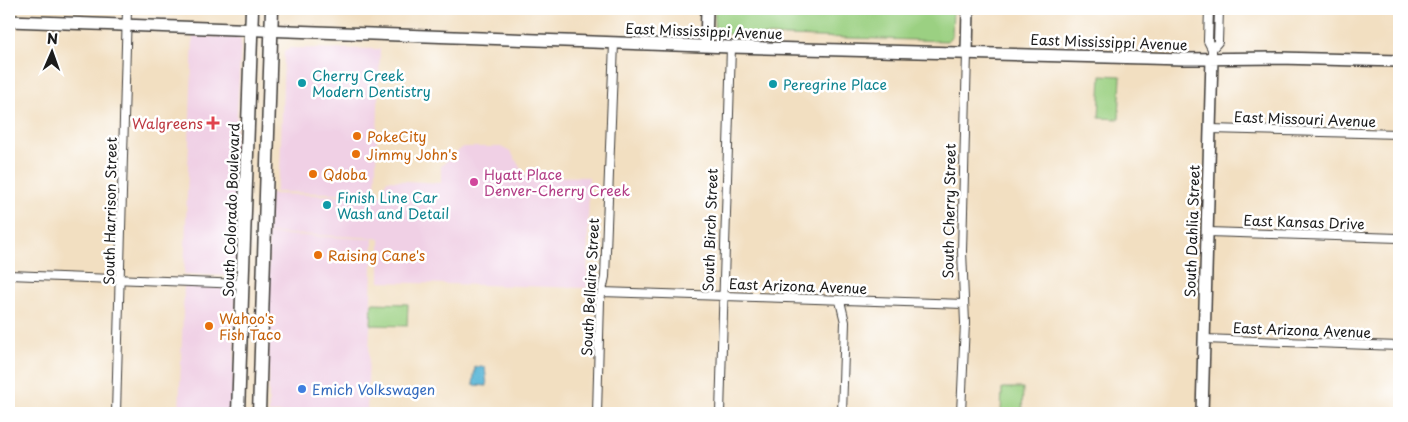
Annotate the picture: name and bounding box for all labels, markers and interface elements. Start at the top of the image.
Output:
street label: East Mississippi Avenue [625,18,783,44]
north arrow [28,28,78,78]
text: N [47,28,58,49]
street label: East Mississippi Avenue [1030,29,1188,55]
place label: Cherry Creek Modern Dentistry [312,65,431,102]
place label: Peregrine Place [783,74,887,95]
marker: Cherry Creek Modern Dentistry [296,77,308,89]
marker: Peregrine Place [767,78,779,90]
street label: East Missouri Avenue [1234,106,1377,132]
place label: Walgreens [132,113,203,134]
marker: Walgreens [207,117,219,129]
street label: South Colorado Boulevard [217,122,245,298]
place label: PokeCity [367,126,427,147]
marker: PokeCity [351,130,363,142]
street label: South Harrison Street [98,137,122,285]
street label: South Cherry Street [937,143,961,279]
place label: Jimmy John's [366,144,457,165]
marker: Jimmy John's [350,148,362,160]
place label: Qdoba [323,164,367,185]
place label: Hyatt Place Denver-Cherry Creek [484,164,630,201]
street label: South Dahlia Street [1179,164,1205,298]
marker: Qdoba [307,168,319,180]
street label: South Birch Street [697,168,723,292]
marker: Hyatt Place Denver-Cherry Creek [468,176,480,188]
place label: Finish Line Car Wash and Detail [337,187,449,224]
marker: Finish Line Car Wash and Detail [321,199,333,211]
street label: East Kansas Drive [1243,209,1365,235]
street label: South Bellaire Street [576,217,604,357]
place label: Raising Cane's [328,245,425,266]
marker: Raising Cane's [312,249,324,261]
street label: East Arizona Avenue [728,273,868,299]
place label: Wahoo's Fish Taco [219,308,281,345]
street label: East Arizona Avenue [1232,317,1372,343]
marker: Wahoo's Fish Taco [203,320,215,332]
place label: Emich Volkswagen [312,379,435,400]
marker: Emich Volkswagen [296,383,308,395]

